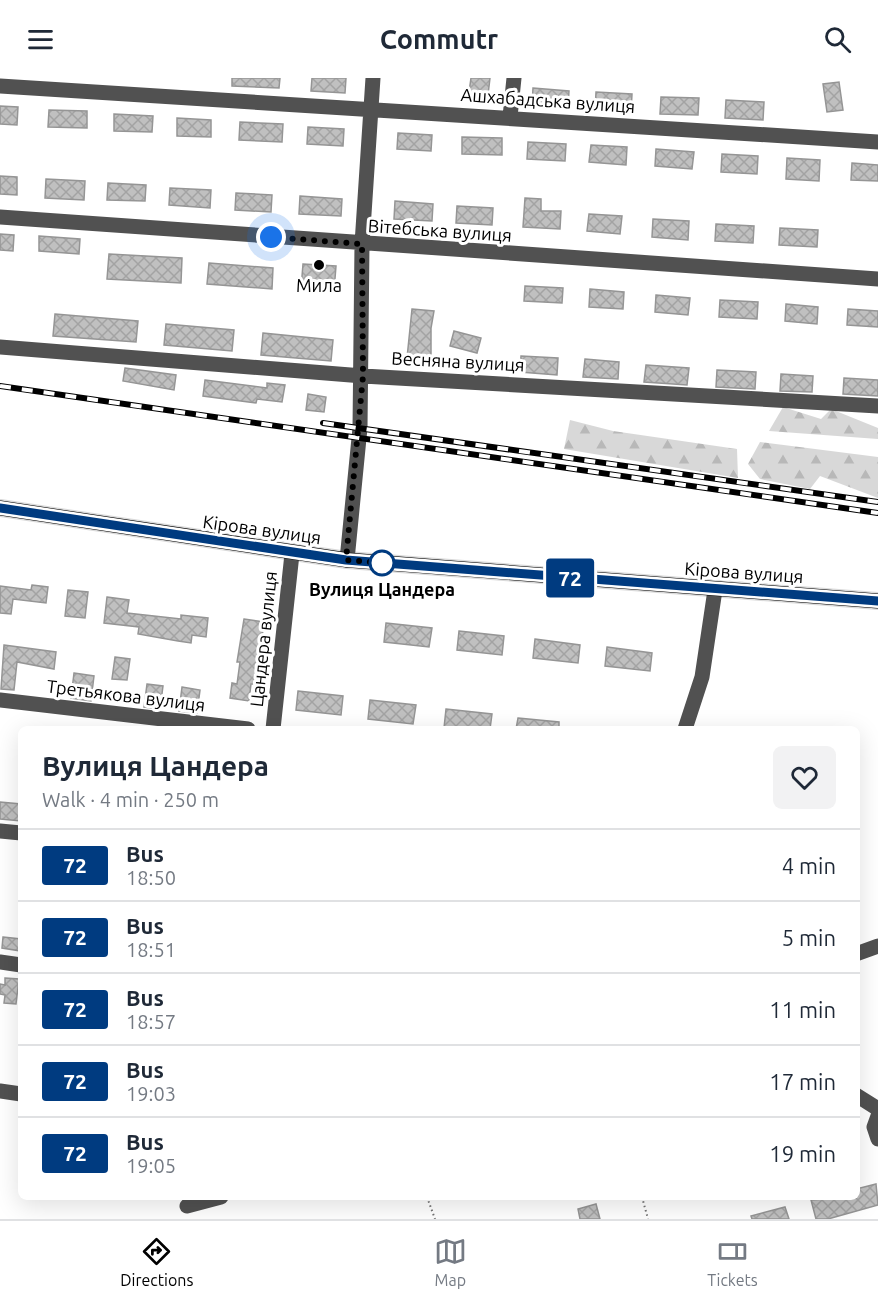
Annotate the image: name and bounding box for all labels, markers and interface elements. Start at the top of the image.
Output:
icon: menu [24,23,57,56]
icon: search [821,23,854,56]
text: Commutr [380,24,498,54]
street label: Ашхабадська вулиця [460,84,636,116]
street label: Вітебська вулиця [367,215,513,245]
your location [256,222,286,252]
marker: Мила [312,258,326,272]
place label: Мила [296,275,342,295]
street label: Весняна вулиця [391,348,525,374]
street label: Кірова вулиця [202,511,322,547]
marker: Вулиця Цандера [369,550,395,576]
line badge: 72 [543,558,597,598]
street label: Кірова вулиця [684,558,804,586]
text: 72 [558,566,582,590]
street label: Цандера вулиця [246,570,280,708]
place label: Вулиця Цандера [309,579,455,599]
street label: Третьякова вулиця [46,675,206,715]
button: heart [773,746,836,809]
text: Вулиця Цандера [42,750,269,781]
text: Walk · 4 min · 250 m [42,788,219,811]
text: Bus [126,841,164,866]
text: 72 [63,853,87,877]
text: 4 min [782,853,836,878]
text: 18:50 [126,866,176,889]
text: Bus [126,913,164,938]
text: 72 [63,925,87,949]
text: 5 min [782,925,836,950]
text: 18:51 [126,938,176,961]
text: Bus [126,985,164,1010]
text: 72 [63,997,87,1021]
text: 11 min [769,997,836,1022]
text: 18:57 [126,1010,176,1033]
text: Bus [126,1057,164,1082]
text: 72 [63,1069,87,1093]
text: 17 min [769,1069,836,1094]
text: 19:03 [126,1082,176,1105]
text: Bus [126,1129,164,1154]
text: 72 [63,1141,87,1165]
text: 19 min [769,1141,836,1166]
text: 19:05 [126,1154,176,1177]
tab: Directions [120,1235,193,1289]
tab: Map [434,1235,467,1289]
tab: Tickets [707,1235,758,1289]

